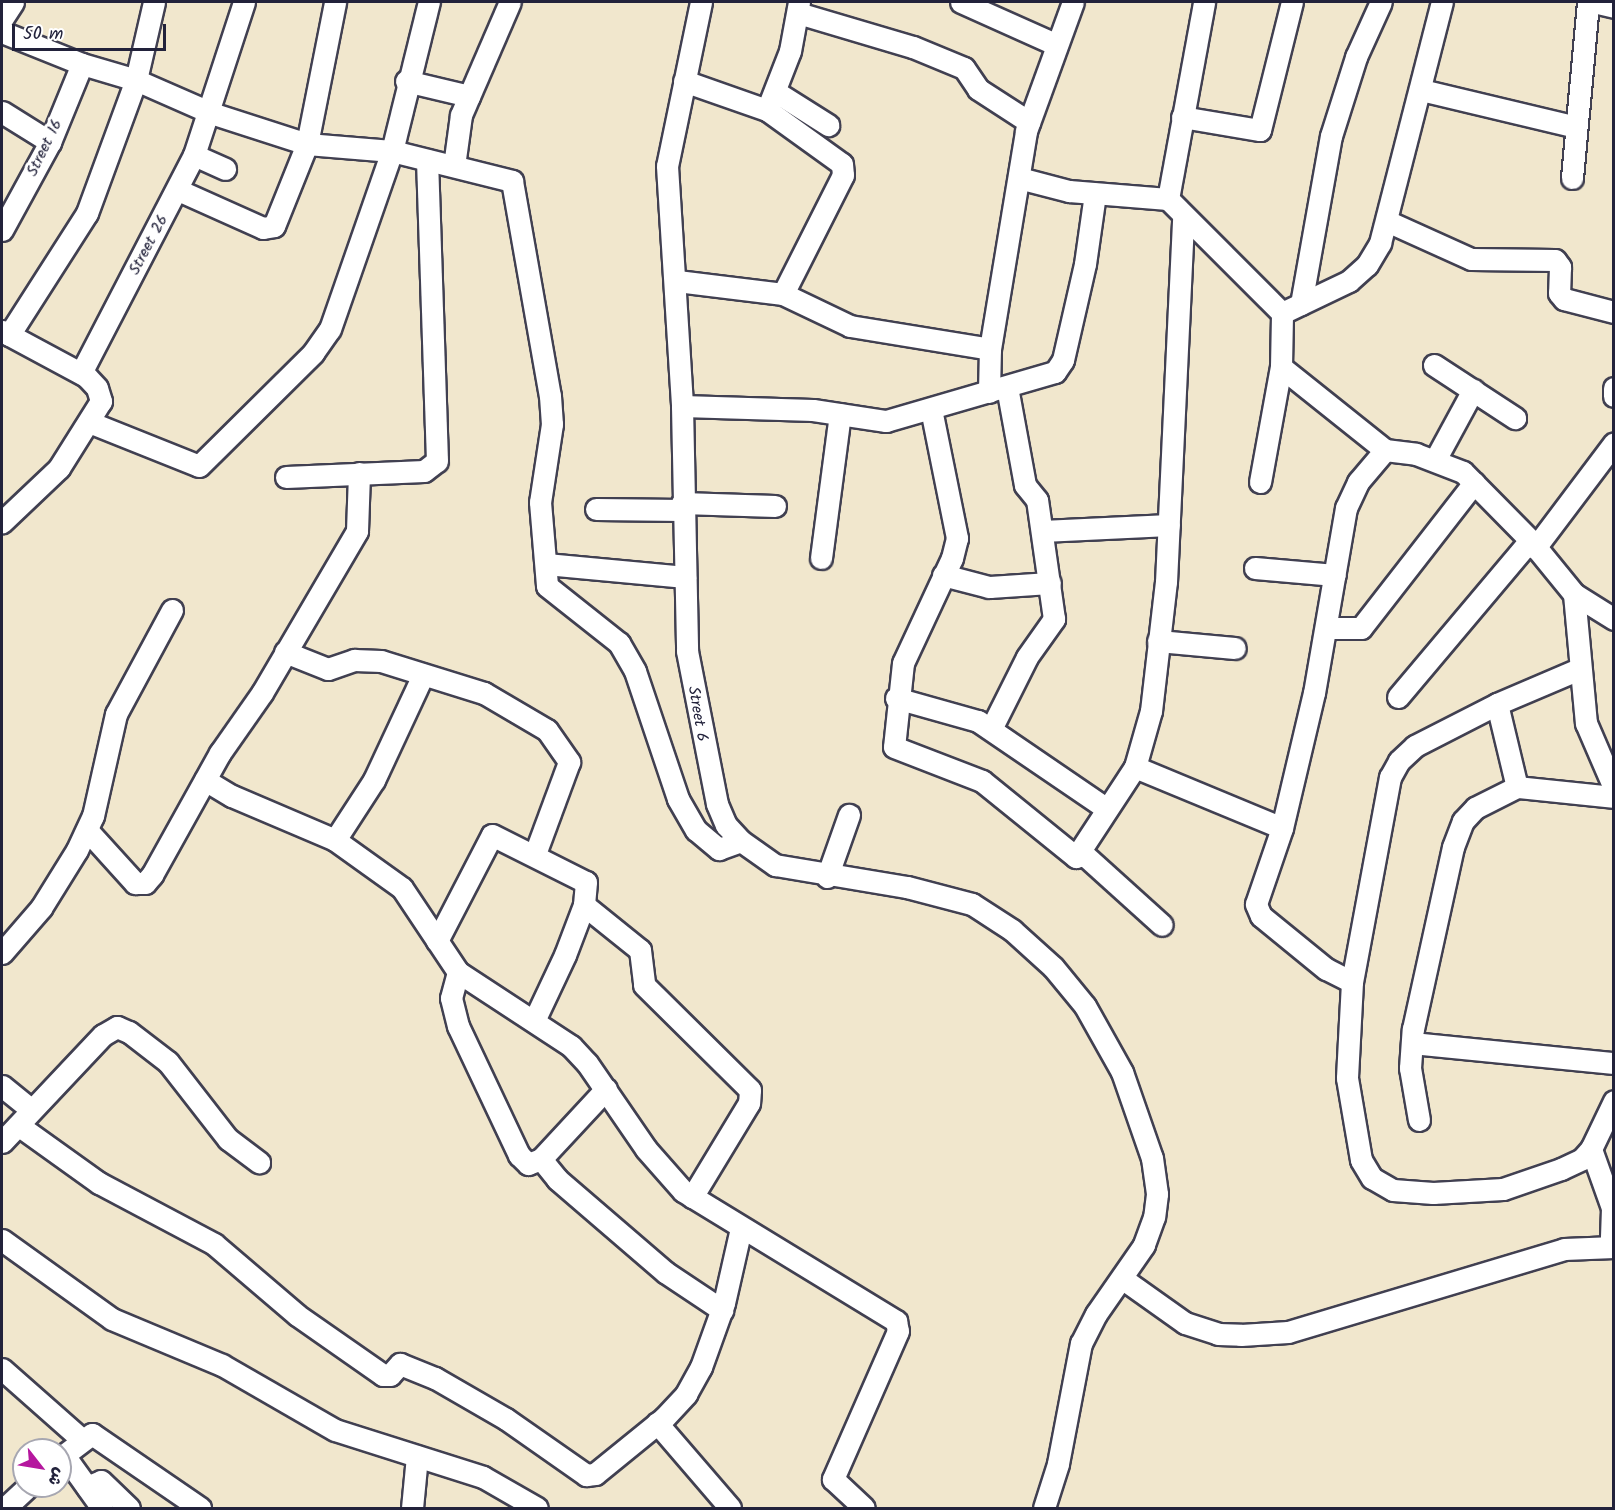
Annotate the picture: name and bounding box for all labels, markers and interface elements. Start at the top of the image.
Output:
scale bar [15,12,170,50]
text: 50 m [23,20,63,49]
street label: Street 16 [23,116,67,180]
street label: Street 26 [125,212,173,278]
street label: Street 6 [683,685,711,743]
north arrow [12,1438,72,1498]
text: ش [41,1463,71,1490]

